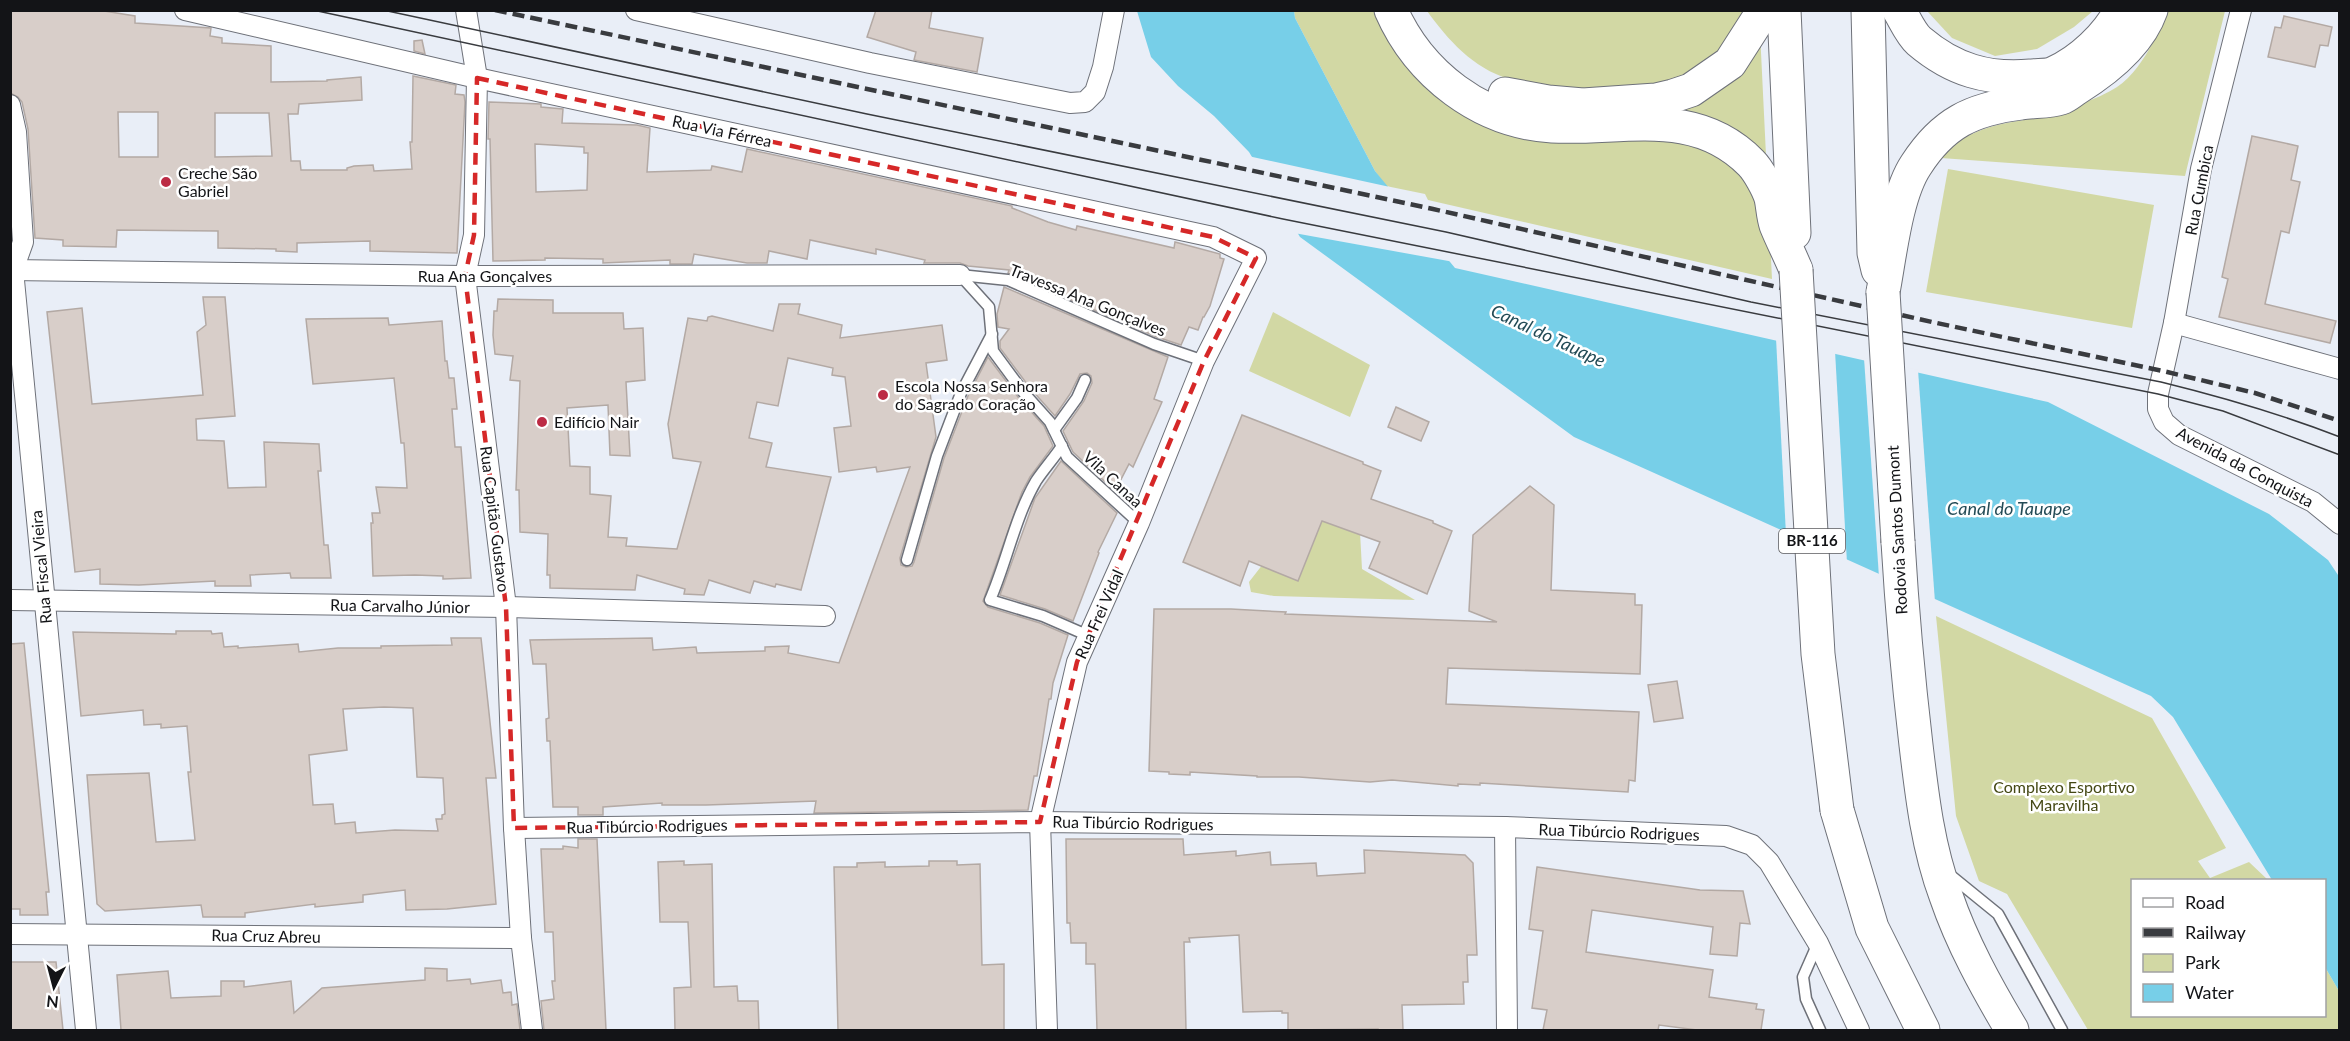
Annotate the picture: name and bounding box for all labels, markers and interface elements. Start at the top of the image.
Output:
street label: Rua Via Férrea [671,111,774,150]
street label: Rua Cumbica [2180,143,2217,237]
place label: Creche São Gabriel [178,163,257,200]
marker: Creche São Gabriel [159,175,173,189]
street label: Travessa Ana Gonçalves [1007,259,1169,340]
street label: Rua Ana Gonçalves [418,266,552,285]
water label: Canal do Tauape [1488,299,1609,371]
place label: Escola Nossa Senhora do Sagrado Coração [895,376,1048,413]
marker: Escola Nossa Senhora do Sagrado Coração [876,388,890,402]
place label: Edifício Nair [554,412,639,431]
marker: Edifício Nair [535,415,549,429]
street label: Avenida da Conquista [2174,422,2317,511]
street label: Rua Capitão Gustavo [477,445,514,593]
street label: Rodovia Santos Dumont [1883,445,1910,615]
street label: Vila Canaa [1080,446,1147,511]
water label: Canal do Tauape [1947,497,2071,519]
street label: Rua Fiscal Vieira [26,509,55,625]
road number: BR-116 [1779,529,1845,553]
street label: Rua Frei Vidal [1070,566,1127,661]
street label: Rua Carvalho Júnior [330,595,470,616]
park label: Complexo Esportivo Maravilha [1993,777,2135,814]
street label: Rua Tibúrcio Rodrigues [1052,812,1214,833]
street label: Rua Tibúrcio Rodrigues [566,815,728,836]
street label: Rua Tibúrcio Rodrigues [1538,819,1700,844]
legend [2131,879,2326,1017]
text: Road [2185,891,2225,913]
text: Railway [2185,921,2246,943]
street label: Rua Cruz Abreu [211,925,321,946]
text: Park [2185,951,2221,973]
north arrow [24,957,84,1017]
text: Water [2185,981,2234,1003]
text: N [45,992,60,1013]

